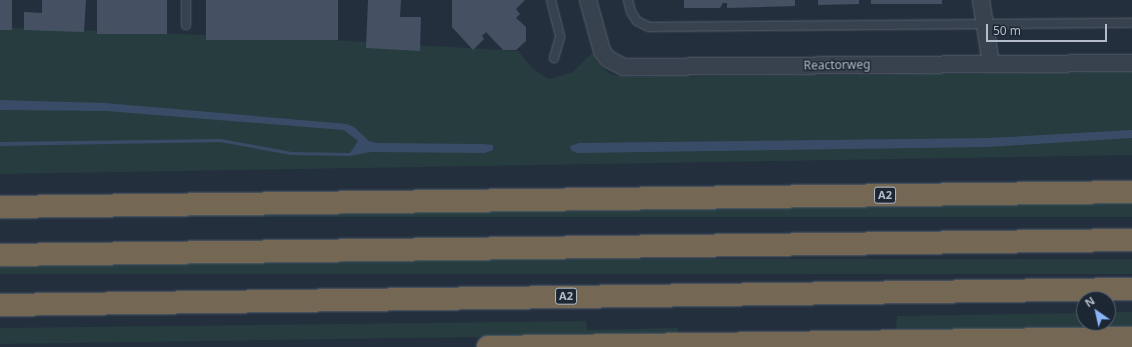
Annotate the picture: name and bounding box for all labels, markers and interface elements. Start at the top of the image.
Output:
scale bar [988,16,1109,42]
text: 50 m [993,22,1021,39]
street label: Reactorweg [803,57,871,73]
road number: A2 [874,186,896,204]
road number: A2 [555,287,577,305]
north arrow [1076,291,1116,331]
text: N [1082,293,1097,310]

